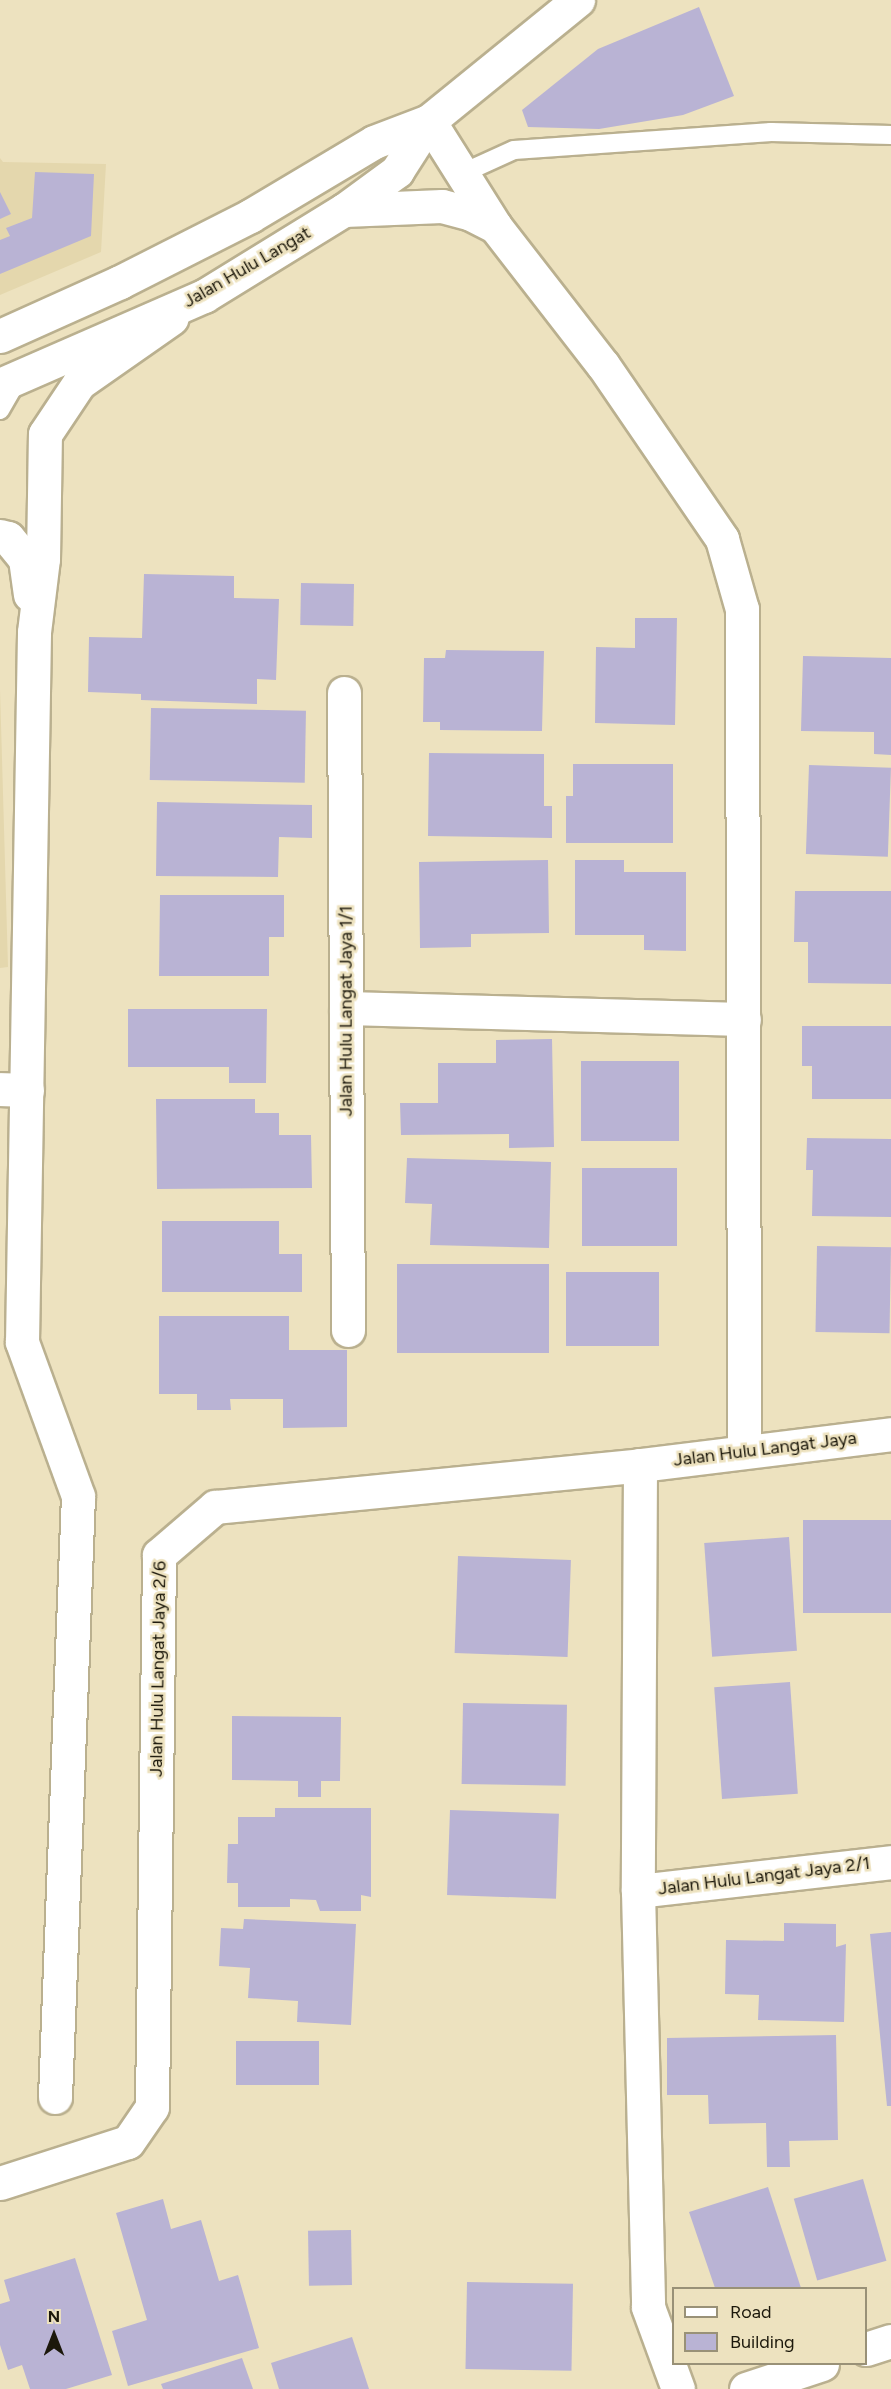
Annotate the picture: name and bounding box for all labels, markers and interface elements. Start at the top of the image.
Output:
street label: Jalan Hulu Langat [180,222,314,312]
street label: Jalan Hulu Langat Jaya 1/1 [335,906,357,1116]
street label: Jalan Hulu Langat Jaya [672,1427,858,1471]
street label: Jalan Hulu Langat Jaya 2/6 [145,1561,171,1777]
street label: Jalan Hulu Langat Jaya 2/1 [657,1852,871,1900]
legend [672,2287,867,2365]
text: Road [730,2301,771,2323]
north arrow [24,2305,84,2365]
text: N [48,2307,60,2326]
text: Building [730,2331,795,2353]

